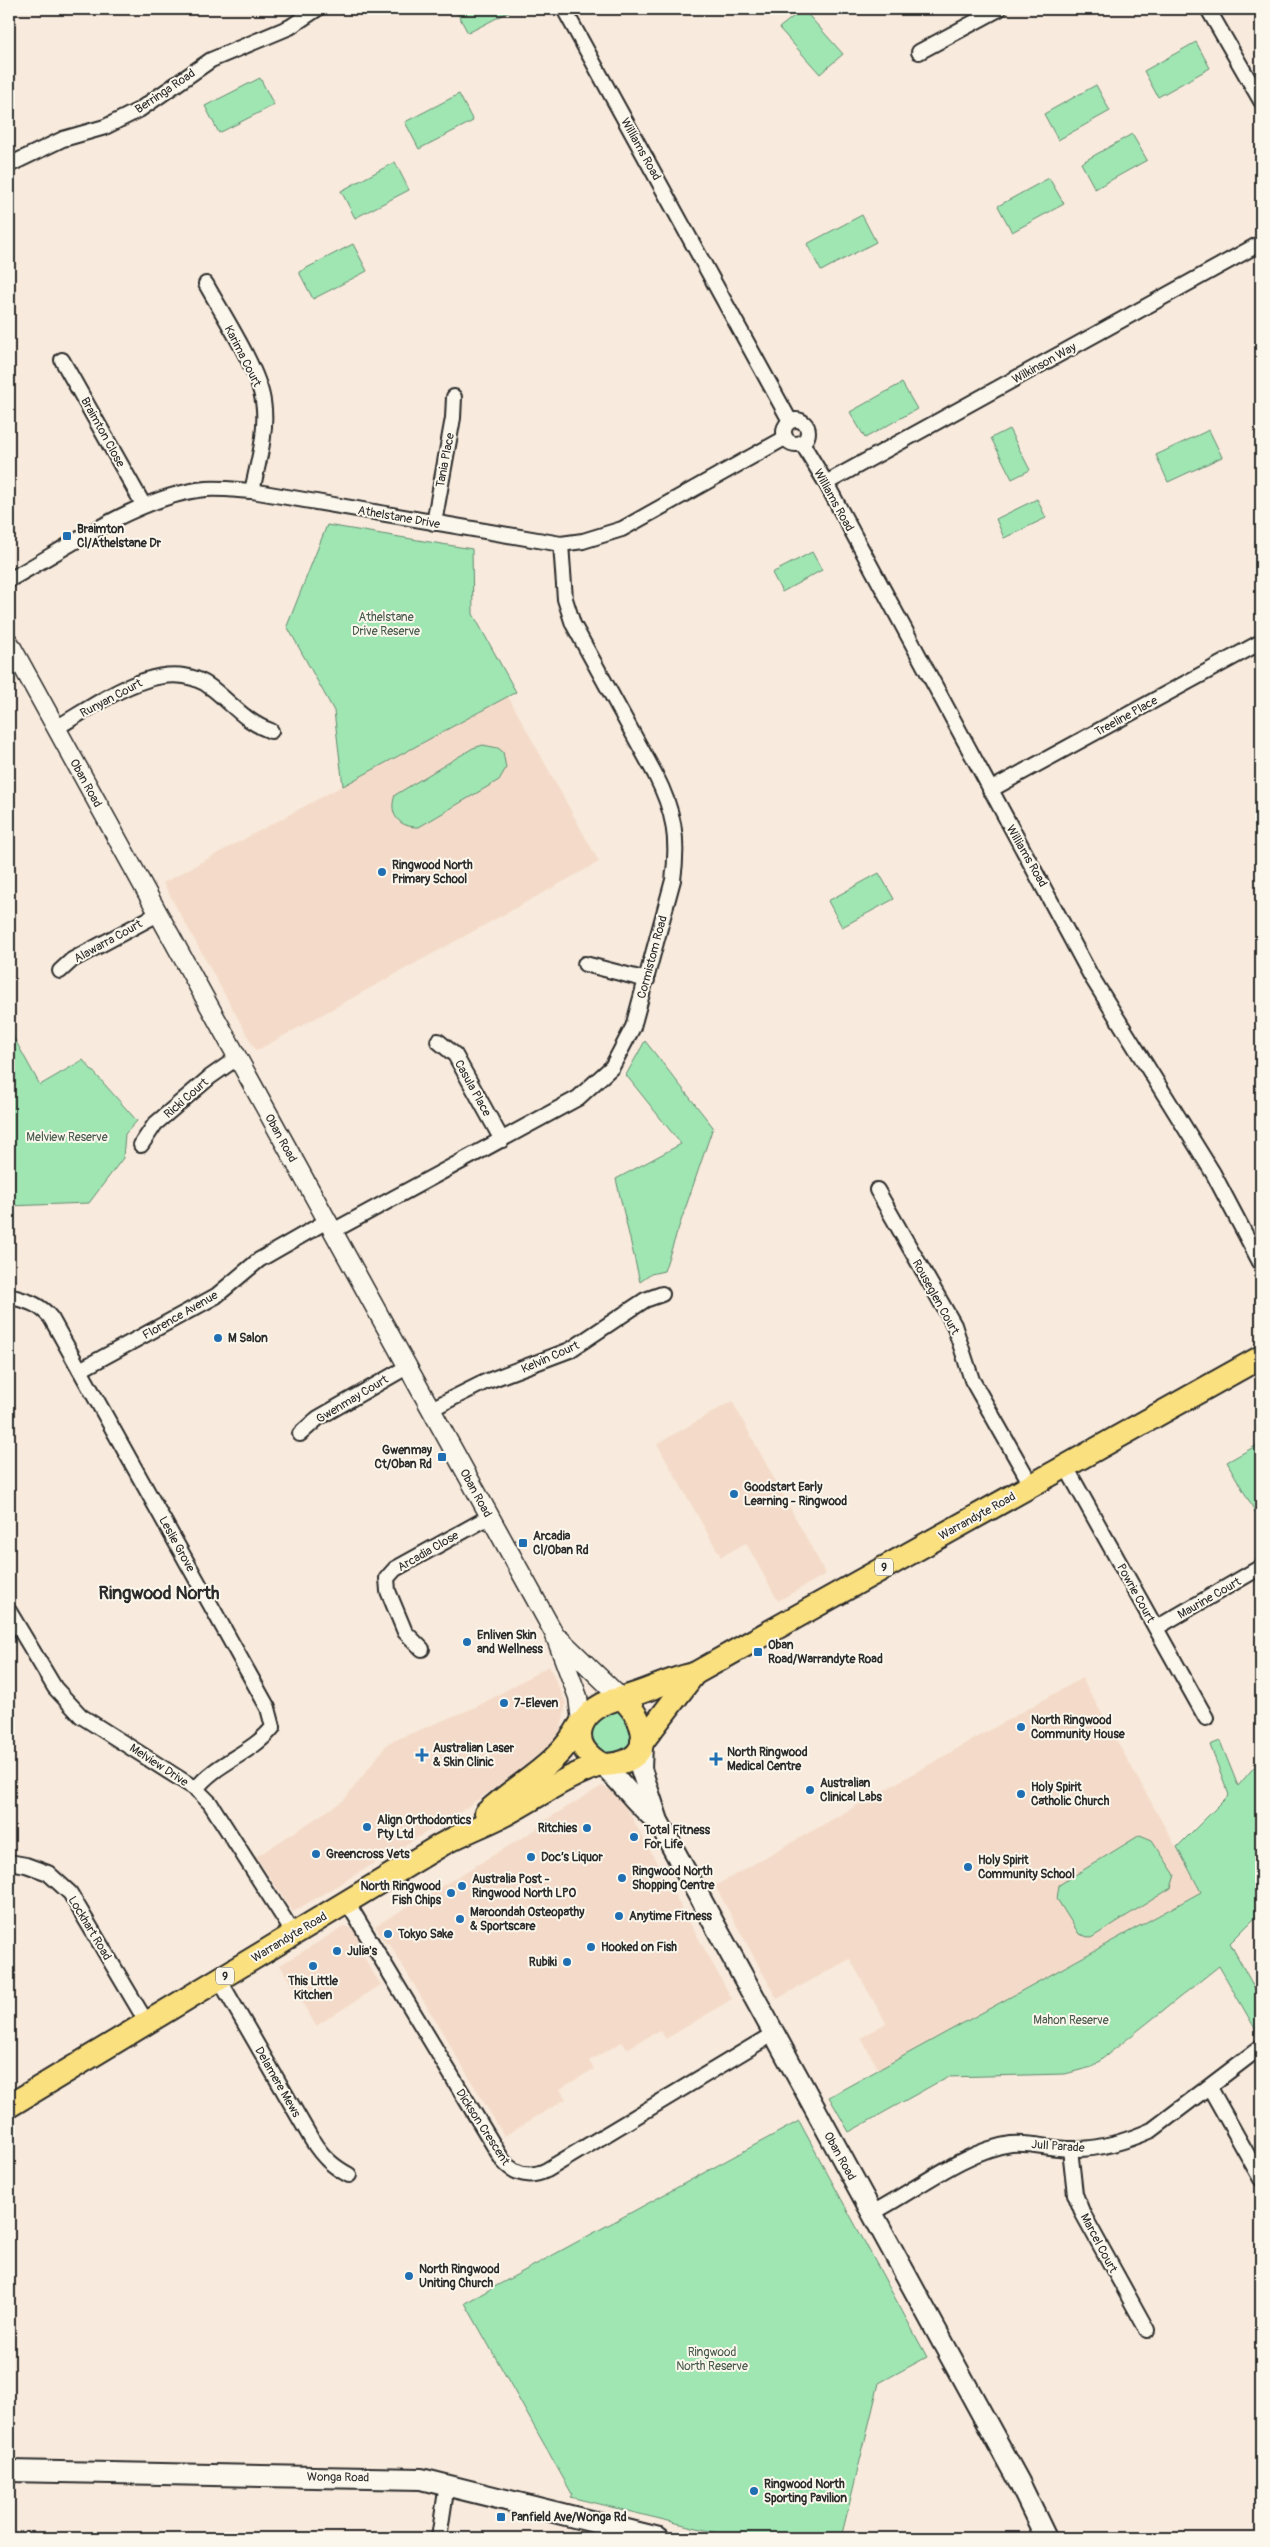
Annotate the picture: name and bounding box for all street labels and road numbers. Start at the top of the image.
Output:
street label: Berringa Road [132,66,198,117]
street label: Williams Road [617,115,664,183]
street label: Karima Court [221,323,264,390]
street label: Wilkinson Way [1010,340,1079,387]
street label: Braimton Close [77,395,128,470]
street label: Tania Place [433,431,458,489]
street label: Williams Road [810,466,857,534]
street label: Athelstane Drive [357,503,441,532]
street label: Runyan Court [78,676,145,721]
street label: Treeline Place [1092,693,1160,740]
street label: Oban Road [66,756,105,810]
street label: Williams Road [1003,823,1050,890]
street label: Cormistom Road [634,914,671,1000]
street label: Alawarra Court [72,916,145,966]
street label: Casula Place [451,1057,494,1119]
street label: Ricki Court [161,1075,212,1122]
street label: Oban Road [261,1111,300,1165]
street label: Rouseglen Court [909,1257,962,1338]
street label: Florence Avenue [140,1288,221,1343]
street label: Kelvin Court [519,1338,582,1377]
street label: Gwenmay Court [313,1372,391,1427]
street label: Oban Road [456,1466,495,1520]
street label: Warrandyte Road [936,1489,1018,1544]
street label: Leslie Grove [155,1514,198,1575]
street label: Arcadia Close [395,1528,461,1575]
road number: 9 [875,1558,893,1575]
street label: Powrie Court [1113,1561,1158,1625]
street label: Maurine Court [1175,1574,1244,1623]
street label: Melview Drive [126,1741,191,1790]
street label: Lockhart Road [65,1893,115,1963]
street label: Warrandyte Road [249,1909,330,1966]
road number: 9 [216,1968,234,1984]
street label: Delamere Mews [251,2044,304,2121]
street label: Dickson Crescent [452,2086,513,2168]
street label: Oban Road [820,2129,859,2183]
street label: Jull Parade [1031,2137,1085,2156]
street label: Marcel Court [1077,2211,1121,2276]
street label: Wonga Road [307,2469,369,2486]

